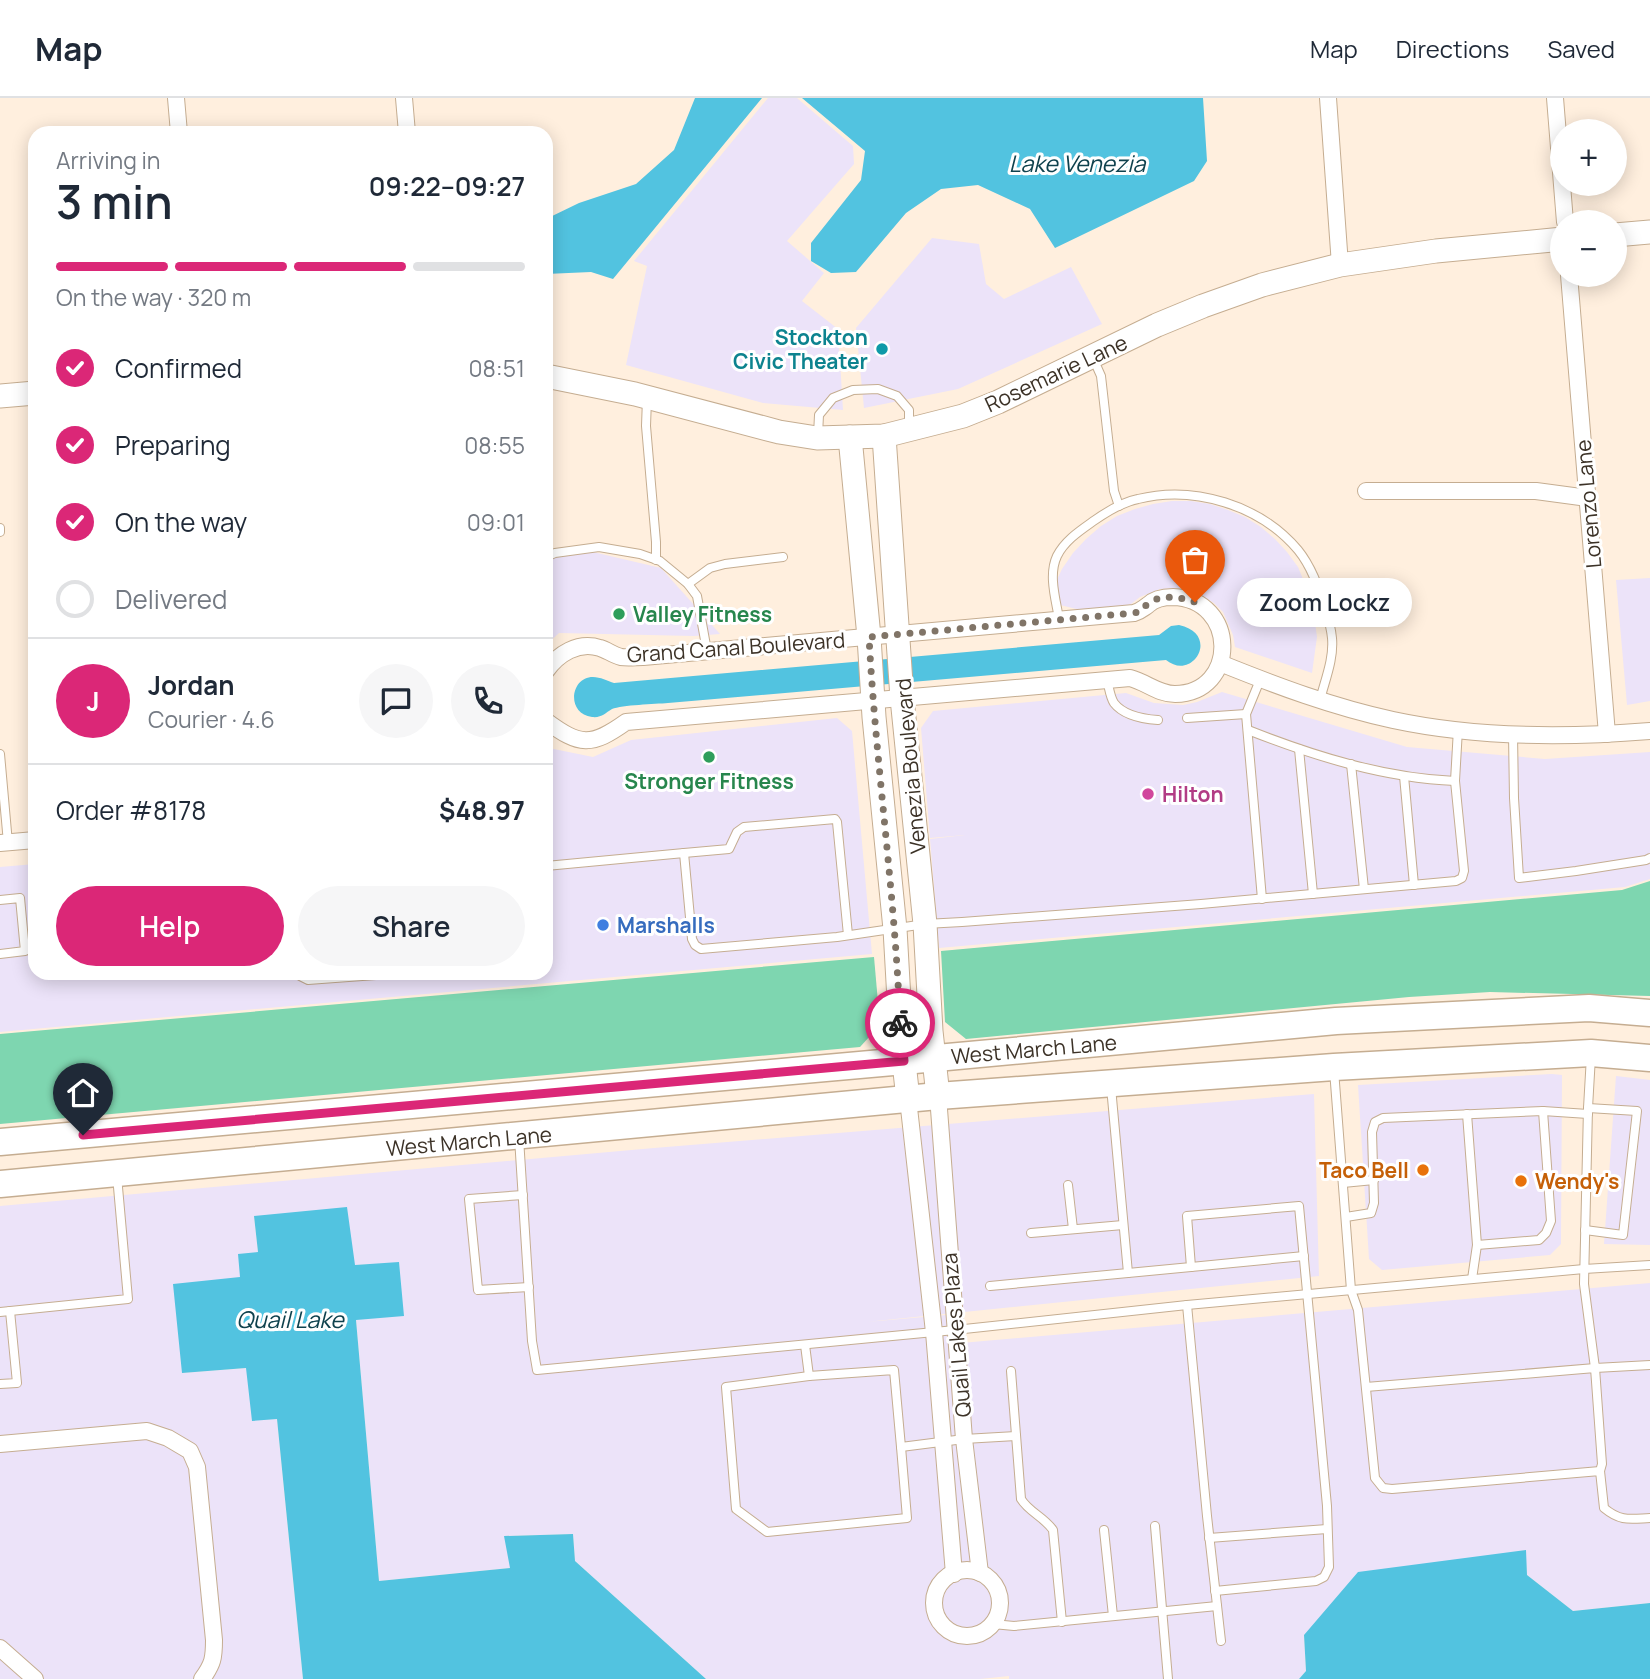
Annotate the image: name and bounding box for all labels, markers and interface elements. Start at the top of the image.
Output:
text: Map [35,26,103,71]
text: Map [1310,32,1358,65]
text: Directions [1396,32,1509,65]
text: Saved [1547,32,1615,65]
map controls [1550,119,1627,287]
button: + [1550,119,1627,196]
text: Arriving in [56,144,161,176]
water label: Lake Venezia [1009,147,1147,179]
text: 09:22–09:27 [369,168,525,204]
text: 3 min [56,170,173,233]
button: − [1550,210,1627,287]
text: On the way · 320 m [56,281,251,313]
place label: Stockton Civic Theater [733,323,868,375]
street label: Rosemarie Lane [980,328,1132,418]
marker: Stockton Civic Theater [874,341,890,357]
icon: check [56,349,94,387]
text: Confirmed [115,350,242,386]
text: 08:51 [468,352,525,384]
icon: check [56,426,94,464]
text: Preparing [115,427,231,463]
text: 08:55 [464,429,525,461]
street label: Lorenzo Lane [1568,439,1608,569]
icon: check [56,503,94,541]
text: On the way [115,504,247,540]
text: 09:01 [467,506,525,538]
pin [1165,530,1225,602]
icon: bag [1176,541,1214,579]
callout: Zoom Lockz [1237,578,1412,626]
text: Delivered [115,581,227,617]
text: Zoom Lockz [1259,586,1390,618]
place label: Valley Fitness [633,600,772,628]
marker: Valley Fitness [611,606,627,622]
street label: Grand Canal Boulevard [626,625,846,669]
button: chat [359,664,433,738]
button: phone [451,664,525,738]
text: Jordan [148,667,234,703]
street label: Venezia Boulevard [888,677,932,855]
text: J [86,683,100,719]
text: Courier · 4.6 [148,703,275,735]
marker: Stronger Fitness [701,749,717,765]
place label: Stronger Fitness [624,767,794,795]
place label: Hilton [1162,780,1224,808]
marker: Hilton [1140,786,1156,802]
text: Order #8178 [56,792,206,828]
text: $48.97 [439,792,525,828]
button: Help [56,886,284,966]
button: Share [298,886,525,966]
place label: Marshalls [617,911,715,939]
marker: Marshalls [595,917,611,933]
courier [865,988,935,1058]
icon: bike [881,1004,919,1042]
street label: West March Lane [950,1028,1118,1070]
pin [53,1063,113,1135]
icon: home [64,1074,102,1112]
street label: West March Lane [385,1120,553,1162]
place label: Taco Bell [1319,1156,1409,1184]
marker: Taco Bell [1415,1162,1431,1178]
place label: Wendy's [1535,1167,1619,1195]
marker: Wendy's [1513,1173,1529,1189]
street label: Quail Lakes Plaza [935,1252,977,1418]
water label: Quail Lake [236,1303,345,1335]

